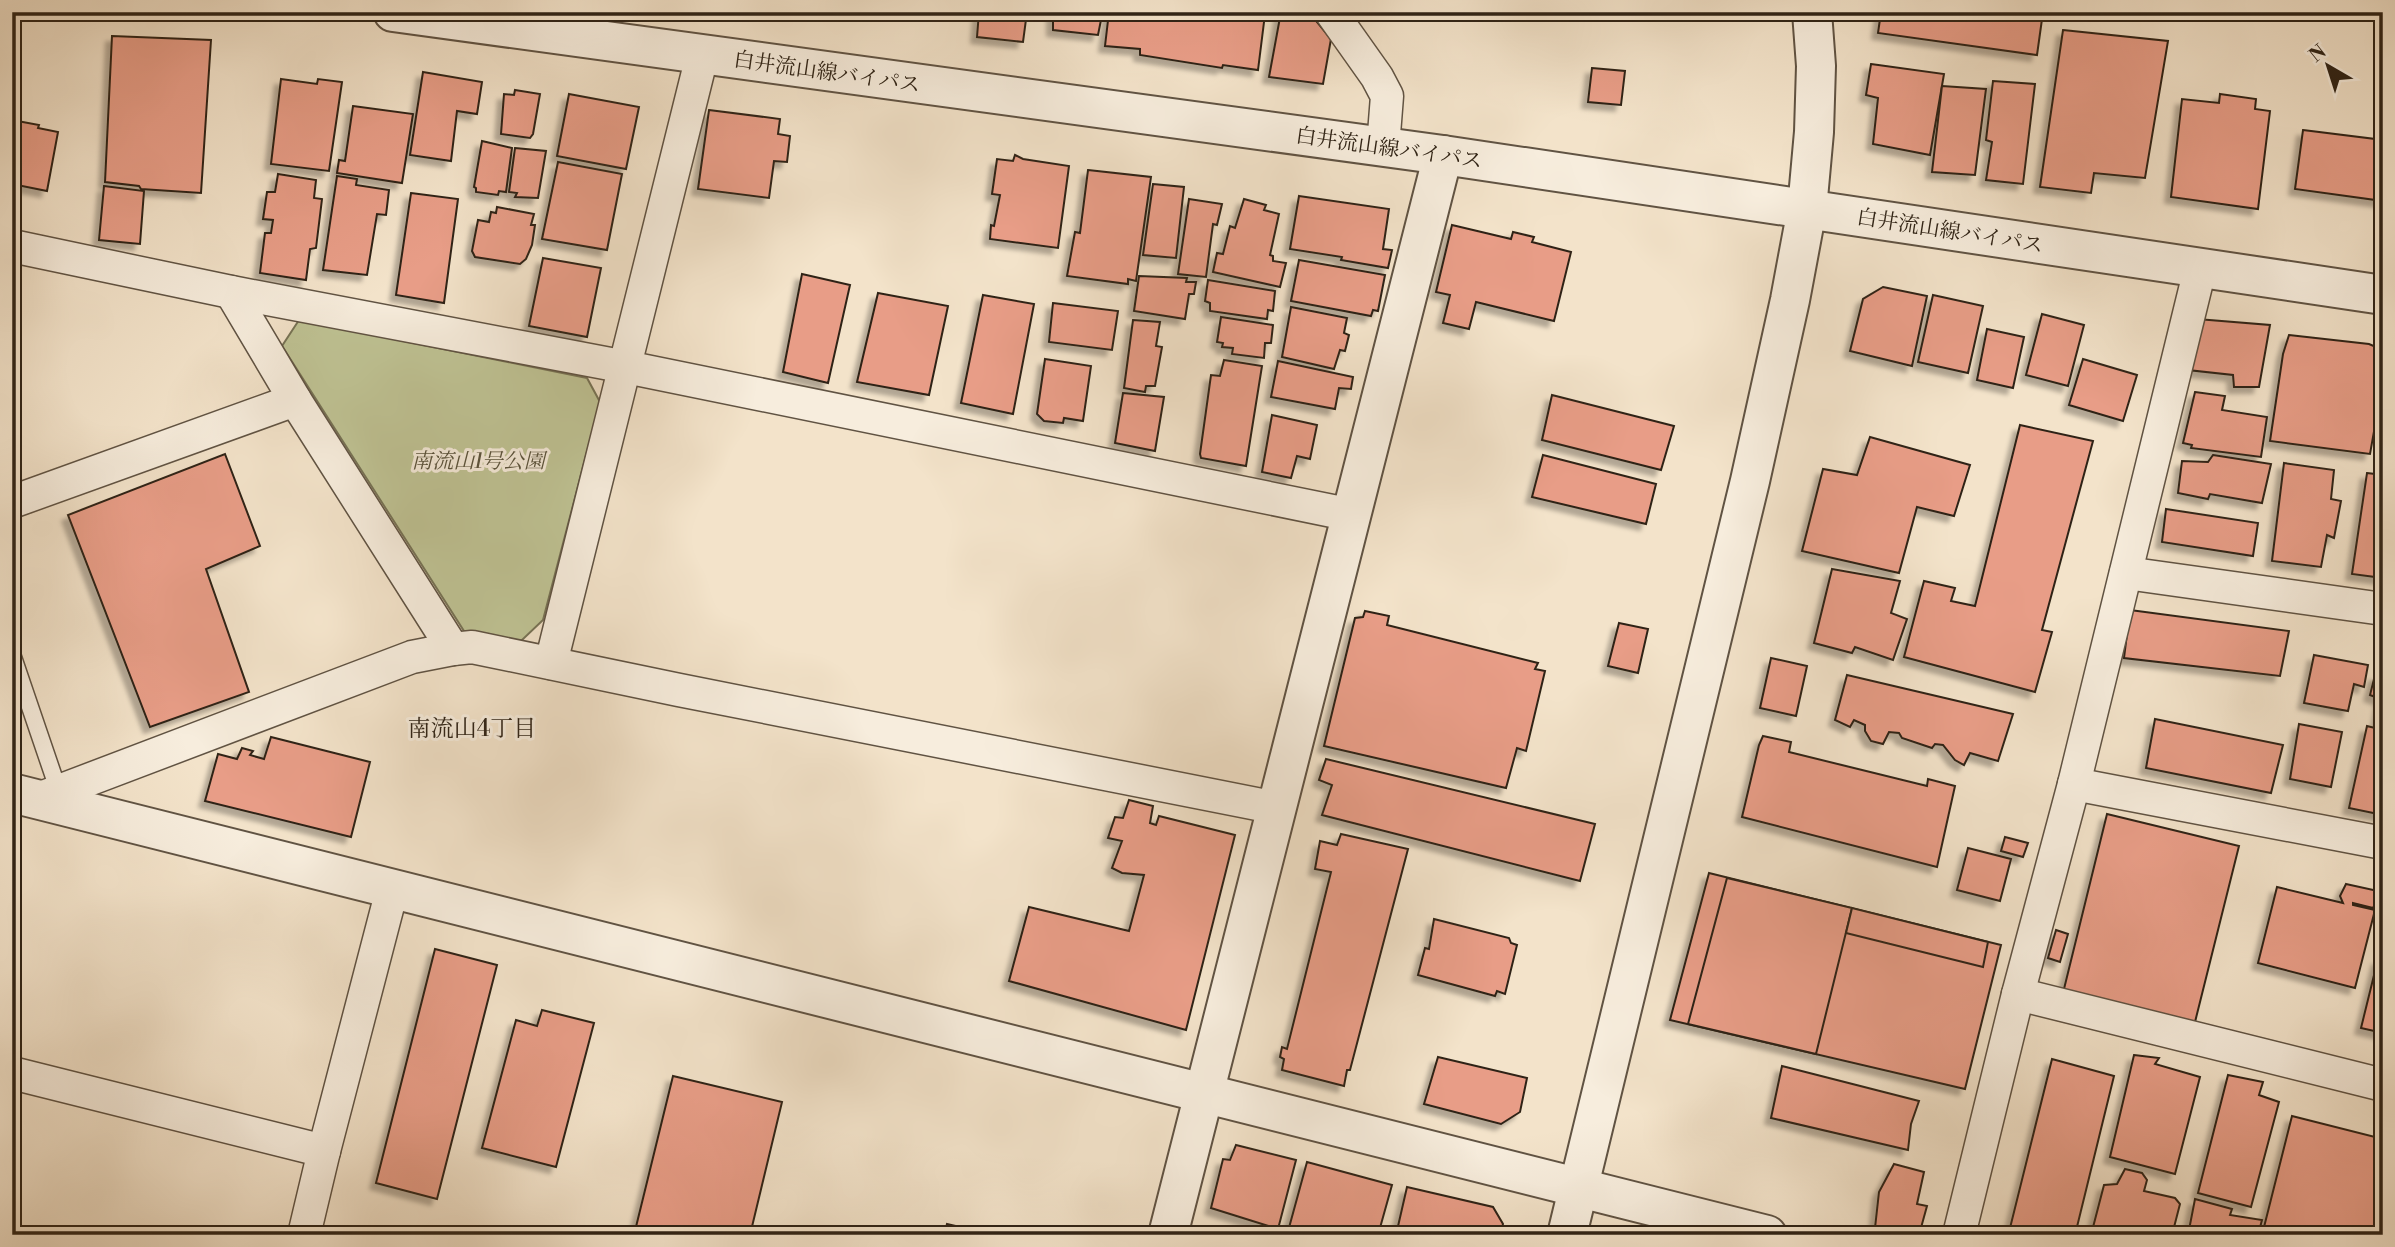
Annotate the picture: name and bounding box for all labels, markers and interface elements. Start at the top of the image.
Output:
north arrow [2294,32,2364,102]
text: N [2305,40,2331,68]
street label: 白井流山線バイパス [732,47,922,99]
street label: 白井流山線バイパス [1294,123,1484,175]
street label: 白井流山線バイパス [1855,204,2045,260]
park label: 南流山1号公園 [411,449,548,475]
district label: 南流山4丁目 [408,715,536,743]

